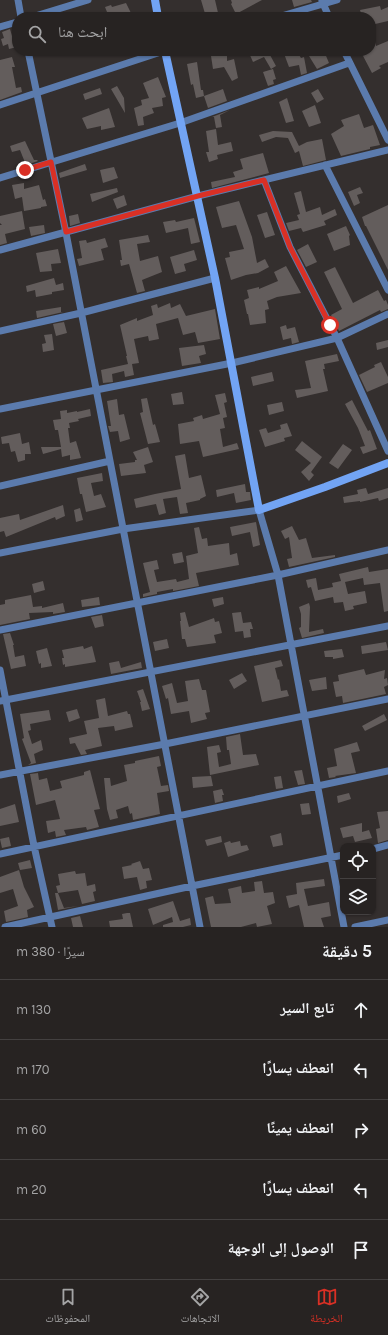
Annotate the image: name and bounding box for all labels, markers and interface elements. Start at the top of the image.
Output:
search box [12,12,376,56]
icon: search [26,23,48,45]
text: ابحث هنا [58,23,107,41]
route end [16,161,34,179]
route start [321,316,339,334]
map controls [340,843,376,915]
button: locate [340,843,376,879]
button: layers [340,879,376,915]
text: 5 دقيقة [322,941,372,961]
text: سيرًا · 380 m [16,944,85,959]
text: تابع السير [280,999,334,1017]
icon: ahead [350,999,372,1021]
text: 130 m [16,1002,51,1017]
text: انعطف يسارًا [262,1059,334,1077]
icon: left [350,1059,372,1081]
text: 170 m [16,1062,49,1077]
text: انعطف يمينًا [267,1119,334,1137]
icon: right [350,1119,372,1141]
text: 60 m [16,1122,46,1137]
text: انعطف يسارًا [262,1179,334,1197]
icon: left [350,1179,372,1201]
text: 20 m [16,1182,47,1197]
text: الوصول إلى الوجهة [228,1239,334,1257]
icon: arrive [350,1239,372,1261]
tab: المحفوظات [45,1286,90,1329]
tab: الاتجاهات [181,1286,220,1329]
tab: الخريطة [310,1286,343,1329]

